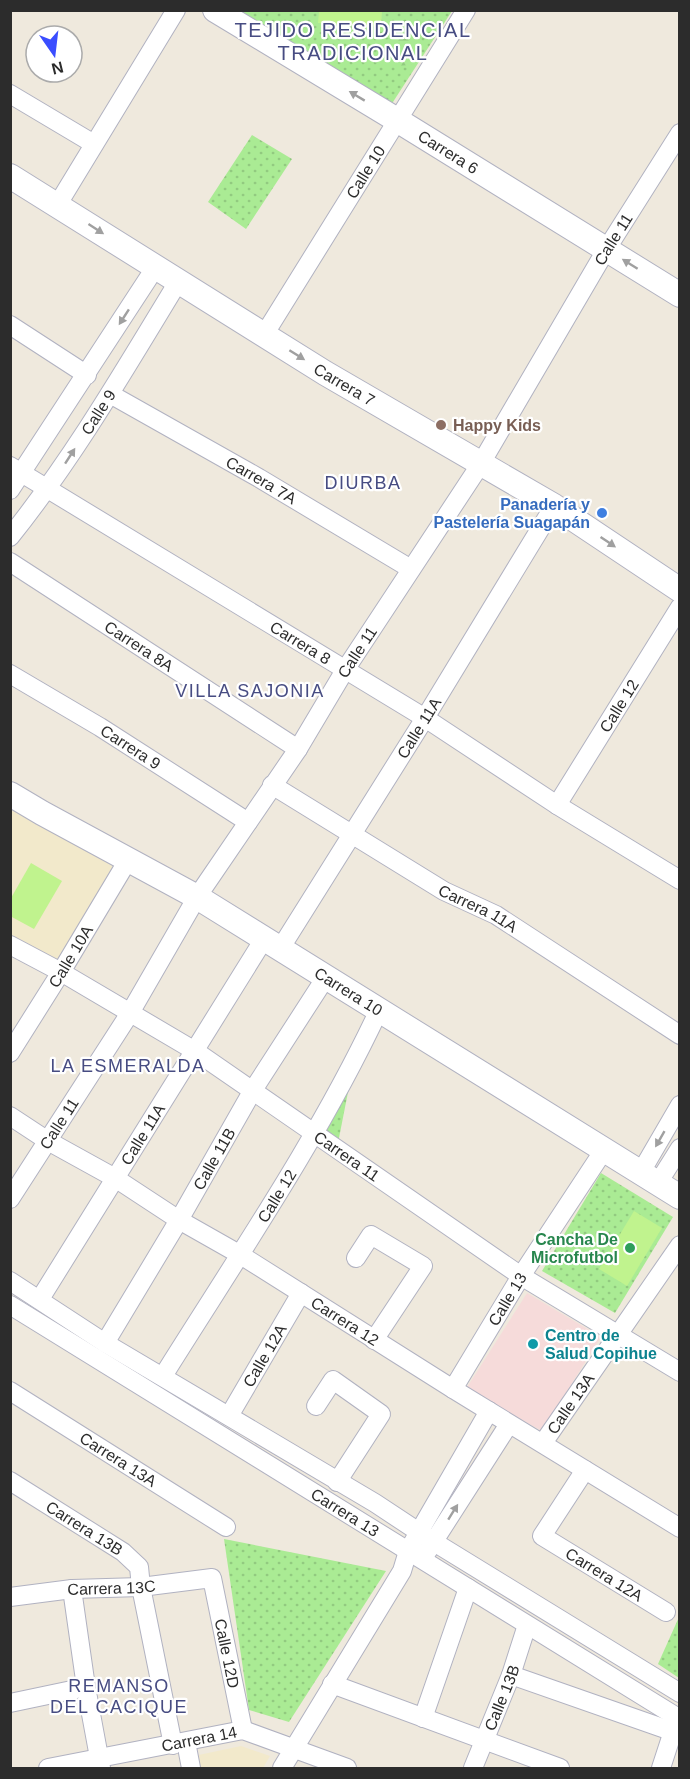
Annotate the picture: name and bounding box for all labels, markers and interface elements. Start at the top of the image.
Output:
district label: TEJIDO RESIDENCIAL TRADICIONAL [234,19,472,64]
north arrow [24,24,84,84]
text: N [50,58,65,78]
one-way arrow [349,90,365,101]
street label: Carrera 6 [415,127,482,177]
street label: Calle 10 [343,142,388,201]
street label: Calle 11 [591,210,636,268]
one-way arrow [88,224,104,235]
one-way arrow [622,259,638,270]
one-way arrow [119,309,130,325]
one-way arrow [289,350,305,361]
street label: Carrera 7 [311,360,378,409]
street label: Calle 9 [78,386,119,438]
place label: Happy Kids [453,417,541,434]
marker: Happy Kids [434,418,448,432]
one-way arrow [64,448,75,464]
street label: Carrera 7A [223,453,300,507]
district label: DIURBA [324,473,402,493]
place label: Panadería y Pastelería Suagapán [433,496,590,531]
marker: Panadería y Pastelería Suagapán [595,506,609,520]
one-way arrow [599,536,615,548]
street label: Carrera 8A [102,617,177,674]
street label: Carrera 8 [267,618,334,667]
street label: Calle 11 [334,623,380,681]
street label: Calle 12 [596,676,642,735]
district label: VILLA SAJONIA [175,681,325,701]
street label: Calle 11A [393,694,444,761]
street label: Carrera 9 [98,721,164,772]
street label: Carrera 11A [436,881,521,935]
street label: Calle 10A [45,922,96,990]
street label: Carrera 10 [312,964,386,1019]
district label: LA ESMERALDA [50,1056,206,1076]
street label: Calle 11 [36,1094,82,1152]
street label: Calle 11A [117,1101,168,1168]
street label: Calle 11B [190,1125,238,1193]
street label: Carrera 11 [311,1128,383,1184]
one-way arrow [655,1131,665,1148]
street label: Calle 12 [254,1166,299,1225]
place label: Cancha De Microfutbol [531,1231,618,1266]
marker: Cancha De Microfutbol [623,1241,637,1255]
street label: Calle 13 [485,1269,530,1329]
street label: Carrera 12 [308,1293,382,1349]
street label: Calle 12A [239,1321,289,1390]
place label: Centro de Salud Copihue [545,1327,657,1362]
marker: Centro de Salud Copihue [526,1337,540,1351]
street label: Calle 13A [544,1370,597,1437]
street label: Carrera 13A [77,1429,160,1490]
street label: Carrera 13 [308,1485,382,1540]
street label: Carrera 13B [43,1497,126,1558]
one-way arrow [448,1504,459,1521]
street label: Carrera 12A [563,1544,646,1604]
street label: Carrera 13C [67,1577,156,1598]
street label: Calle 12D [212,1617,243,1689]
street label: Calle 13B [481,1663,522,1733]
district label: REMANSO DEL CACIQUE [50,1676,188,1717]
street label: Carrera 14 [160,1723,238,1754]

